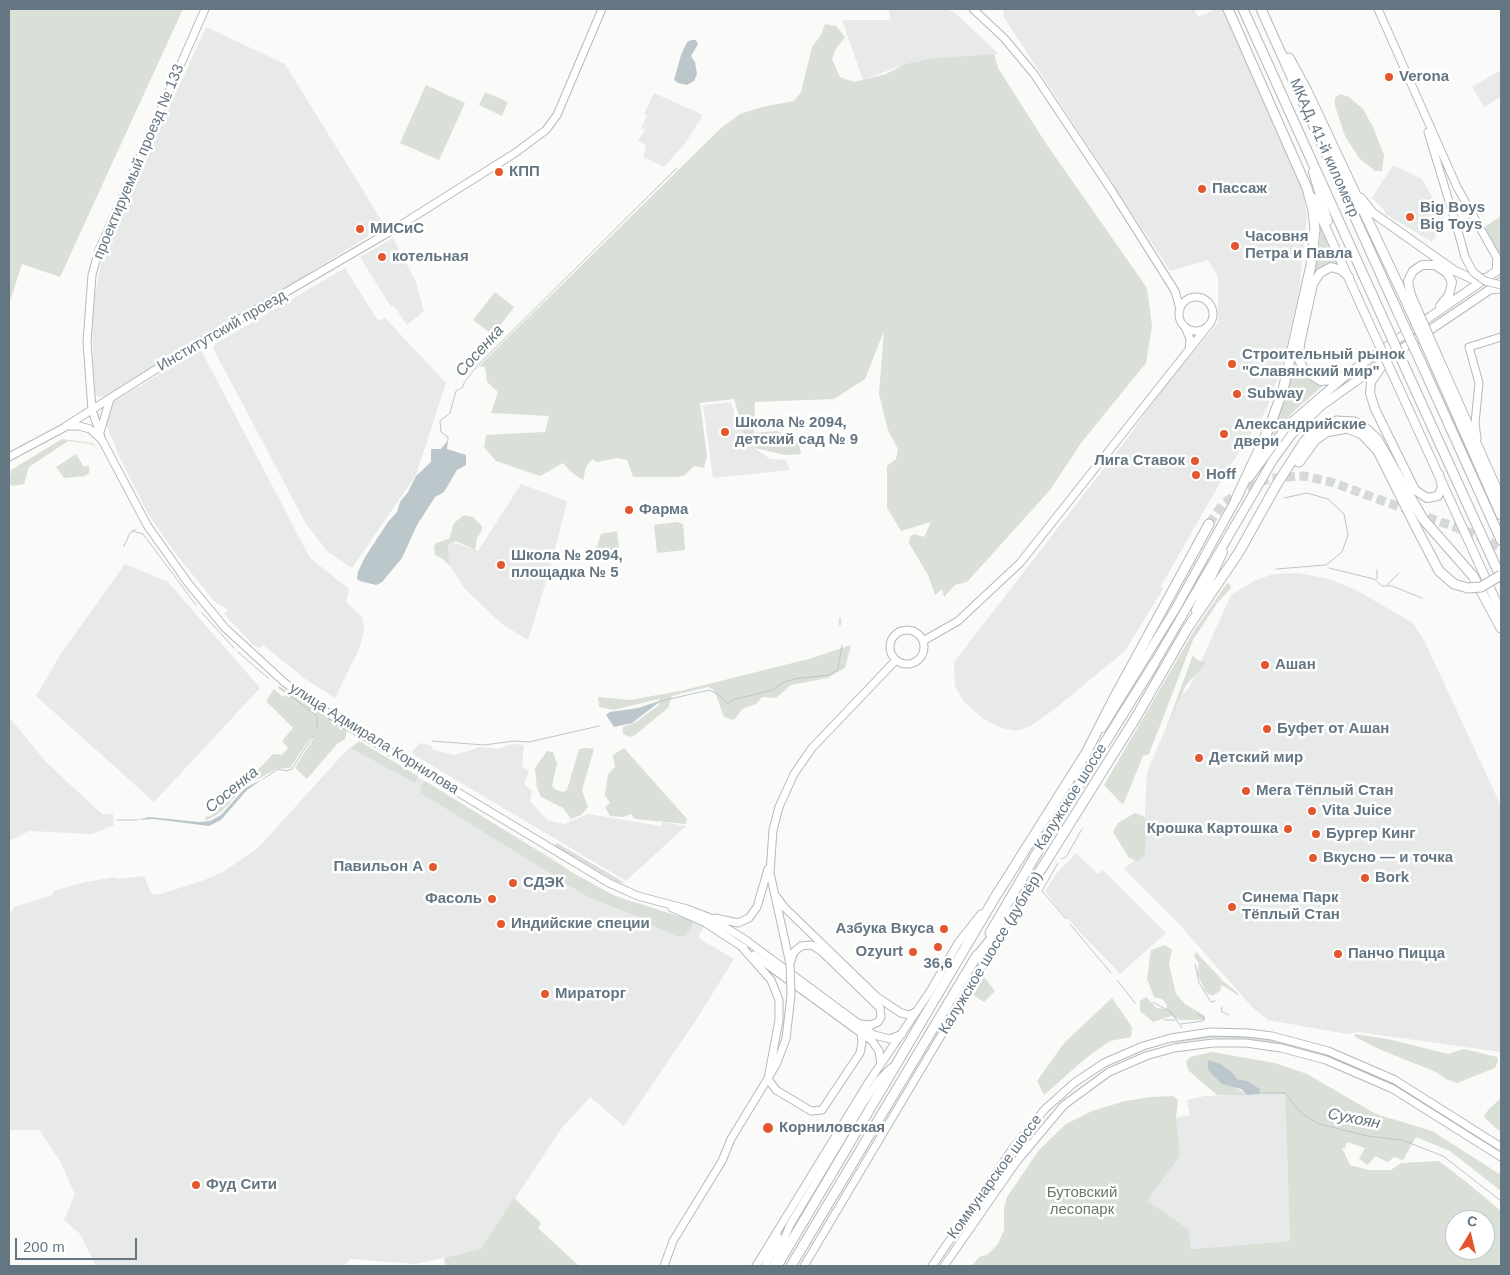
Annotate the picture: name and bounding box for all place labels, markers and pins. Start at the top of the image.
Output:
place label: Verona [1399,68,1449,86]
marker: Verona [1383,71,1395,83]
place label: КПП [509,163,540,181]
marker: КПП [493,166,505,178]
place label: Пассаж [1212,180,1267,198]
marker: Пассаж [1196,183,1208,195]
place label: Big Boys Big Toys [1420,199,1485,234]
marker: Big Boys Big Toys [1404,211,1416,223]
place label: МИСиС [370,220,424,238]
marker: МИСиС [354,223,366,235]
place label: Часовня Петра и Павла [1245,228,1352,263]
marker: Часовня Петра и Павла [1229,240,1241,252]
place label: котельная [392,248,469,266]
marker: котельная [376,251,388,263]
place label: Строительный рынок "Славянский мир" [1242,346,1405,381]
marker: Строительный рынок "Славянский мир" [1226,358,1238,370]
place label: Subway [1247,385,1304,403]
marker: Subway [1231,388,1243,400]
place label: Школа № 2094, детский сад № 9 [735,414,858,449]
place label: Александрийские двери [1234,416,1366,451]
marker: Школа № 2094, детский сад № 9 [719,426,731,438]
marker: Александрийские двери [1218,428,1230,440]
place label: Лига Ставок [1094,452,1185,470]
marker: Лига Ставок [1189,455,1201,467]
place label: Hoff [1206,466,1236,484]
marker: Hoff [1190,469,1202,481]
place label: Фарма [639,501,688,519]
marker: Фарма [623,504,635,516]
place label: Школа № 2094, площадка № 5 [511,547,623,582]
marker: Школа № 2094, площадка № 5 [495,559,507,571]
place label: Ашан [1275,656,1316,674]
marker: Ашан [1259,659,1271,671]
place label: Буфет от Ашан [1277,720,1389,738]
marker: Буфет от Ашан [1261,723,1273,735]
place label: Детский мир [1209,749,1303,767]
marker: Детский мир [1193,752,1205,764]
place label: Мега Тёплый Cтан [1256,782,1393,800]
marker: Мега Тёплый Cтан [1240,785,1252,797]
place label: Vita Juice [1322,802,1392,820]
marker: Vita Juice [1306,805,1318,817]
place label: Крошка Картошка [1147,820,1278,838]
marker: Крошка Картошка [1282,823,1294,835]
place label: Бургер Кинг [1326,825,1415,843]
marker: Бургер Кинг [1310,828,1322,840]
place label: Вкусно — и точка [1323,849,1453,867]
marker: Вкусно — и точка [1307,852,1319,864]
place label: Павильон А [333,858,423,876]
marker: Павильон А [427,861,439,873]
place label: Bork [1375,869,1409,887]
marker: Bork [1359,872,1371,884]
place label: СДЭК [523,874,564,892]
marker: СДЭК [507,877,519,889]
place label: Синема Парк Тёплый Стан [1242,889,1340,924]
place label: Фасоль [425,890,482,908]
marker: Фасоль [486,893,498,905]
marker: Синема Парк Тёплый Стан [1226,901,1238,913]
place label: Индийские специи [511,915,650,933]
marker: Индийские специи [495,918,507,930]
place label: Азбука Вкуса [835,920,934,938]
marker: Азбука Вкуса [938,923,950,935]
marker: 36,6 [932,941,944,953]
place label: Ozyurt [855,943,903,961]
place label: Панчо Пицца [1348,945,1445,963]
marker: Ozyurt [907,946,919,958]
marker: Панчо Пицца [1332,948,1344,960]
place label: 36,6 [923,955,953,973]
place label: Мираторг [555,985,626,1003]
marker: Мираторг [539,988,551,1000]
place label: Корниловская [779,1119,885,1137]
marker: Корниловская [761,1121,775,1135]
place label: Фуд Сити [206,1176,277,1194]
marker: Фуд Сити [190,1179,202,1191]

